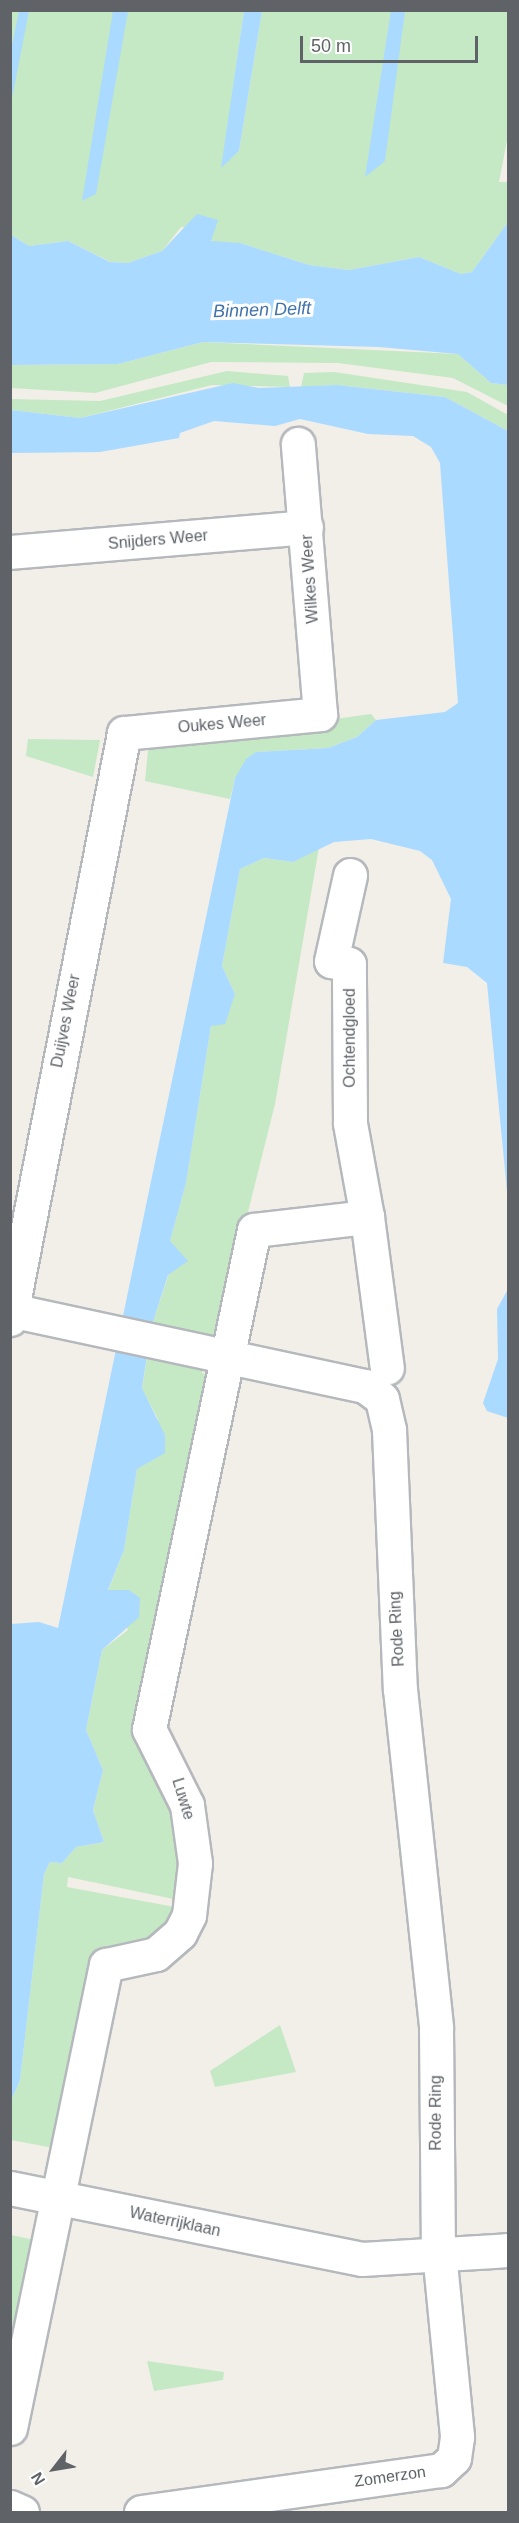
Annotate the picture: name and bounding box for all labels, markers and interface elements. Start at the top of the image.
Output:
scale bar [303,24,482,62]
text: 50 m [311,36,351,56]
water label: Binnen Delft [213,297,311,323]
street label: Snijders Weer [107,526,209,554]
street label: Wilkes Weer [297,534,323,624]
street label: Oukes Weer [177,711,267,737]
street label: Duijves Weer [48,973,84,1069]
street label: Ochtendgloed [340,988,360,1088]
street label: Rode Ring [385,1591,409,1667]
street label: Luwte [168,1776,198,1822]
street label: Rode Ring [426,2075,446,2151]
street label: Waterrijklaan [128,2203,222,2241]
north arrow [24,2439,84,2499]
street label: Zomerzon [353,2462,427,2492]
text: N [28,2469,48,2488]

